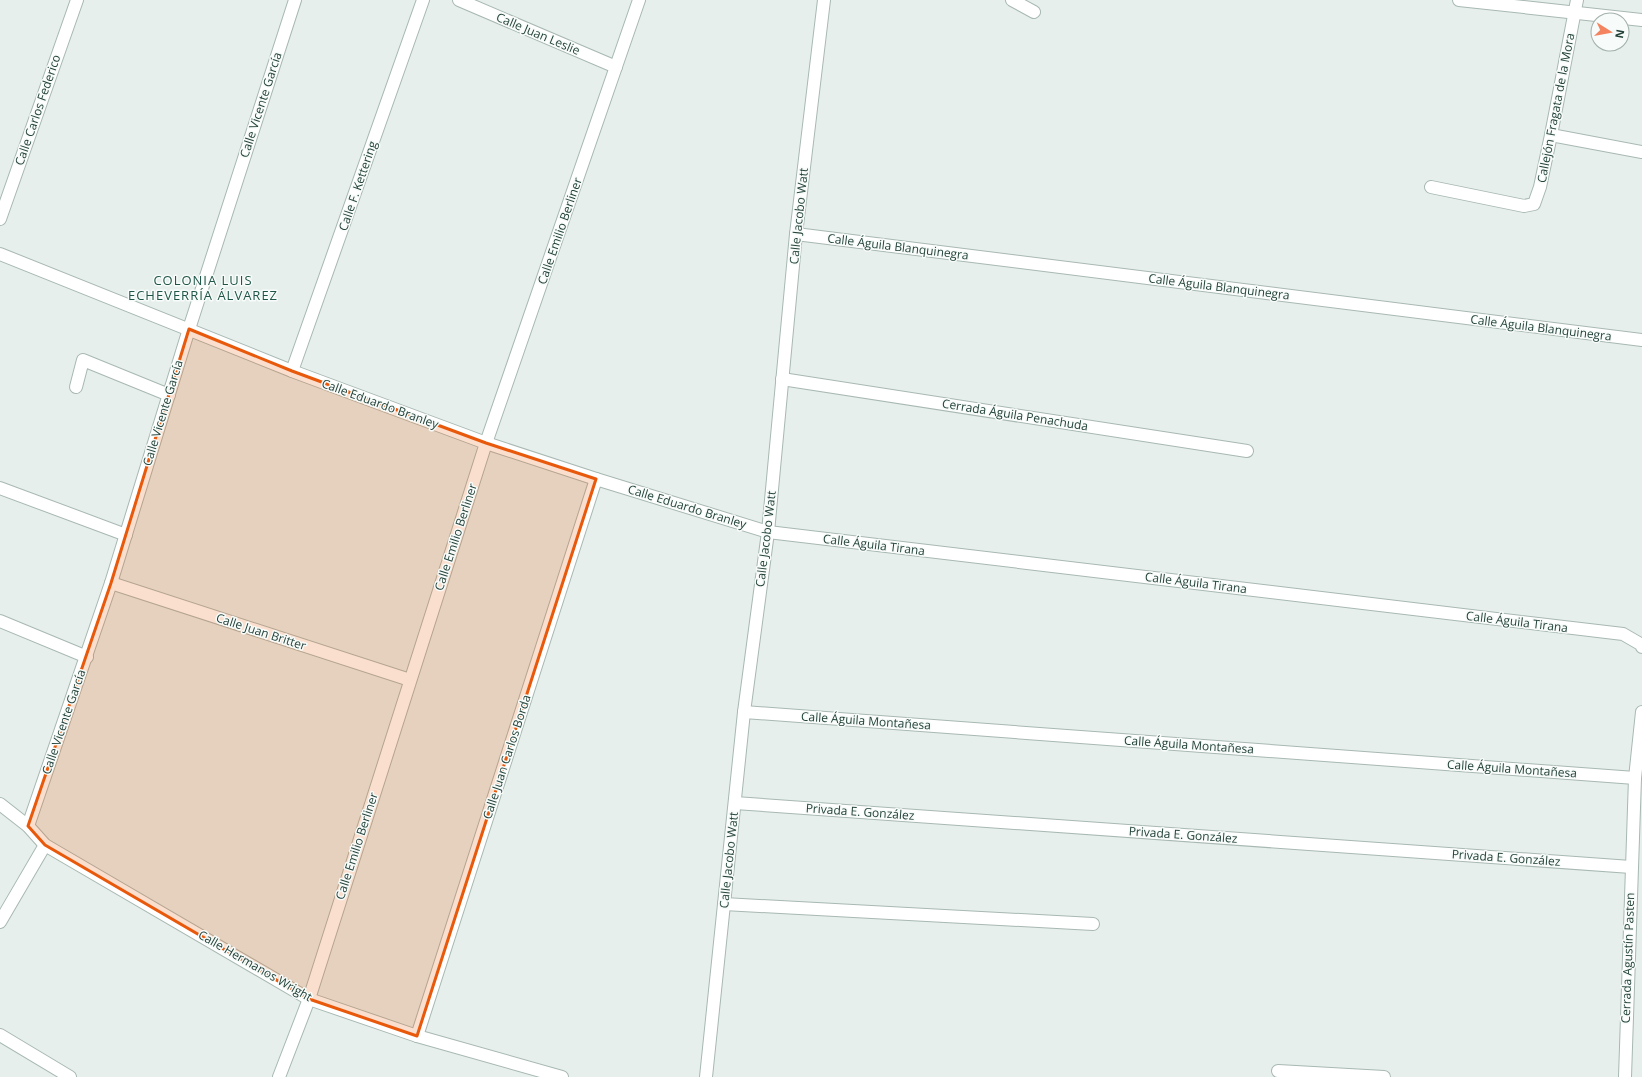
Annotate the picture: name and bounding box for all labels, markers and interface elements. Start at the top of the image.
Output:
street label: Calle Juan Leslie [494,8,583,59]
north arrow [1590,12,1630,52]
text: N [1612,28,1629,40]
street label: Callejón Fragata de la Mora [1533,32,1578,184]
street label: Calle Vicente García [235,50,286,160]
street label: Calle Carlos Federico [11,52,64,168]
street label: Calle F. Kettering [334,138,381,233]
street label: Calle Jacobo Watt [785,167,812,265]
street label: Calle Emilio Berliner [533,175,586,286]
street label: Calle Águila Blanquinegra [826,229,970,264]
street label: Calle Águila Blanquinegra [1147,269,1291,304]
district label: COLONIA LUIS ECHEVERRÍA ÁLVAREZ [128,271,278,304]
street label: Calle Águila Blanquinegra [1469,310,1613,345]
street label: Calle Vicente García [138,358,187,468]
street label: Calle Eduardo Branley [319,374,442,433]
street label: Cerrada Águila Penachuda [941,395,1089,434]
street label: Calle Eduardo Branley [626,480,749,533]
street label: Calle Emilio Berliner [430,481,481,593]
street label: Calle Jacobo Watt [751,490,780,588]
street label: Calle Águila Tirana [822,530,926,559]
street label: Calle Águila Tirana [1144,568,1248,597]
street label: Calle Águila Tirana [1465,607,1569,636]
street label: Calle Juan Britter [214,609,308,654]
street label: Calle Vicente García [38,667,89,777]
street label: Calle Juan Carlos Borda [478,692,535,821]
street label: Calle Águila Montañesa [800,707,932,734]
street label: Calle Águila Montañesa [1123,731,1255,758]
street label: Calle Águila Montañesa [1446,755,1578,782]
street label: Calle Emilio Berliner [331,790,382,902]
street label: Privada E. González [805,799,915,824]
street label: Calle Jacobo Watt [715,811,742,909]
street label: Privada E. González [1128,822,1238,847]
street label: Privada E. González [1451,845,1561,870]
street label: Cerrada Agustín Pasten [1617,892,1638,1024]
street label: Calle Hermanos Wright [195,926,315,1005]

